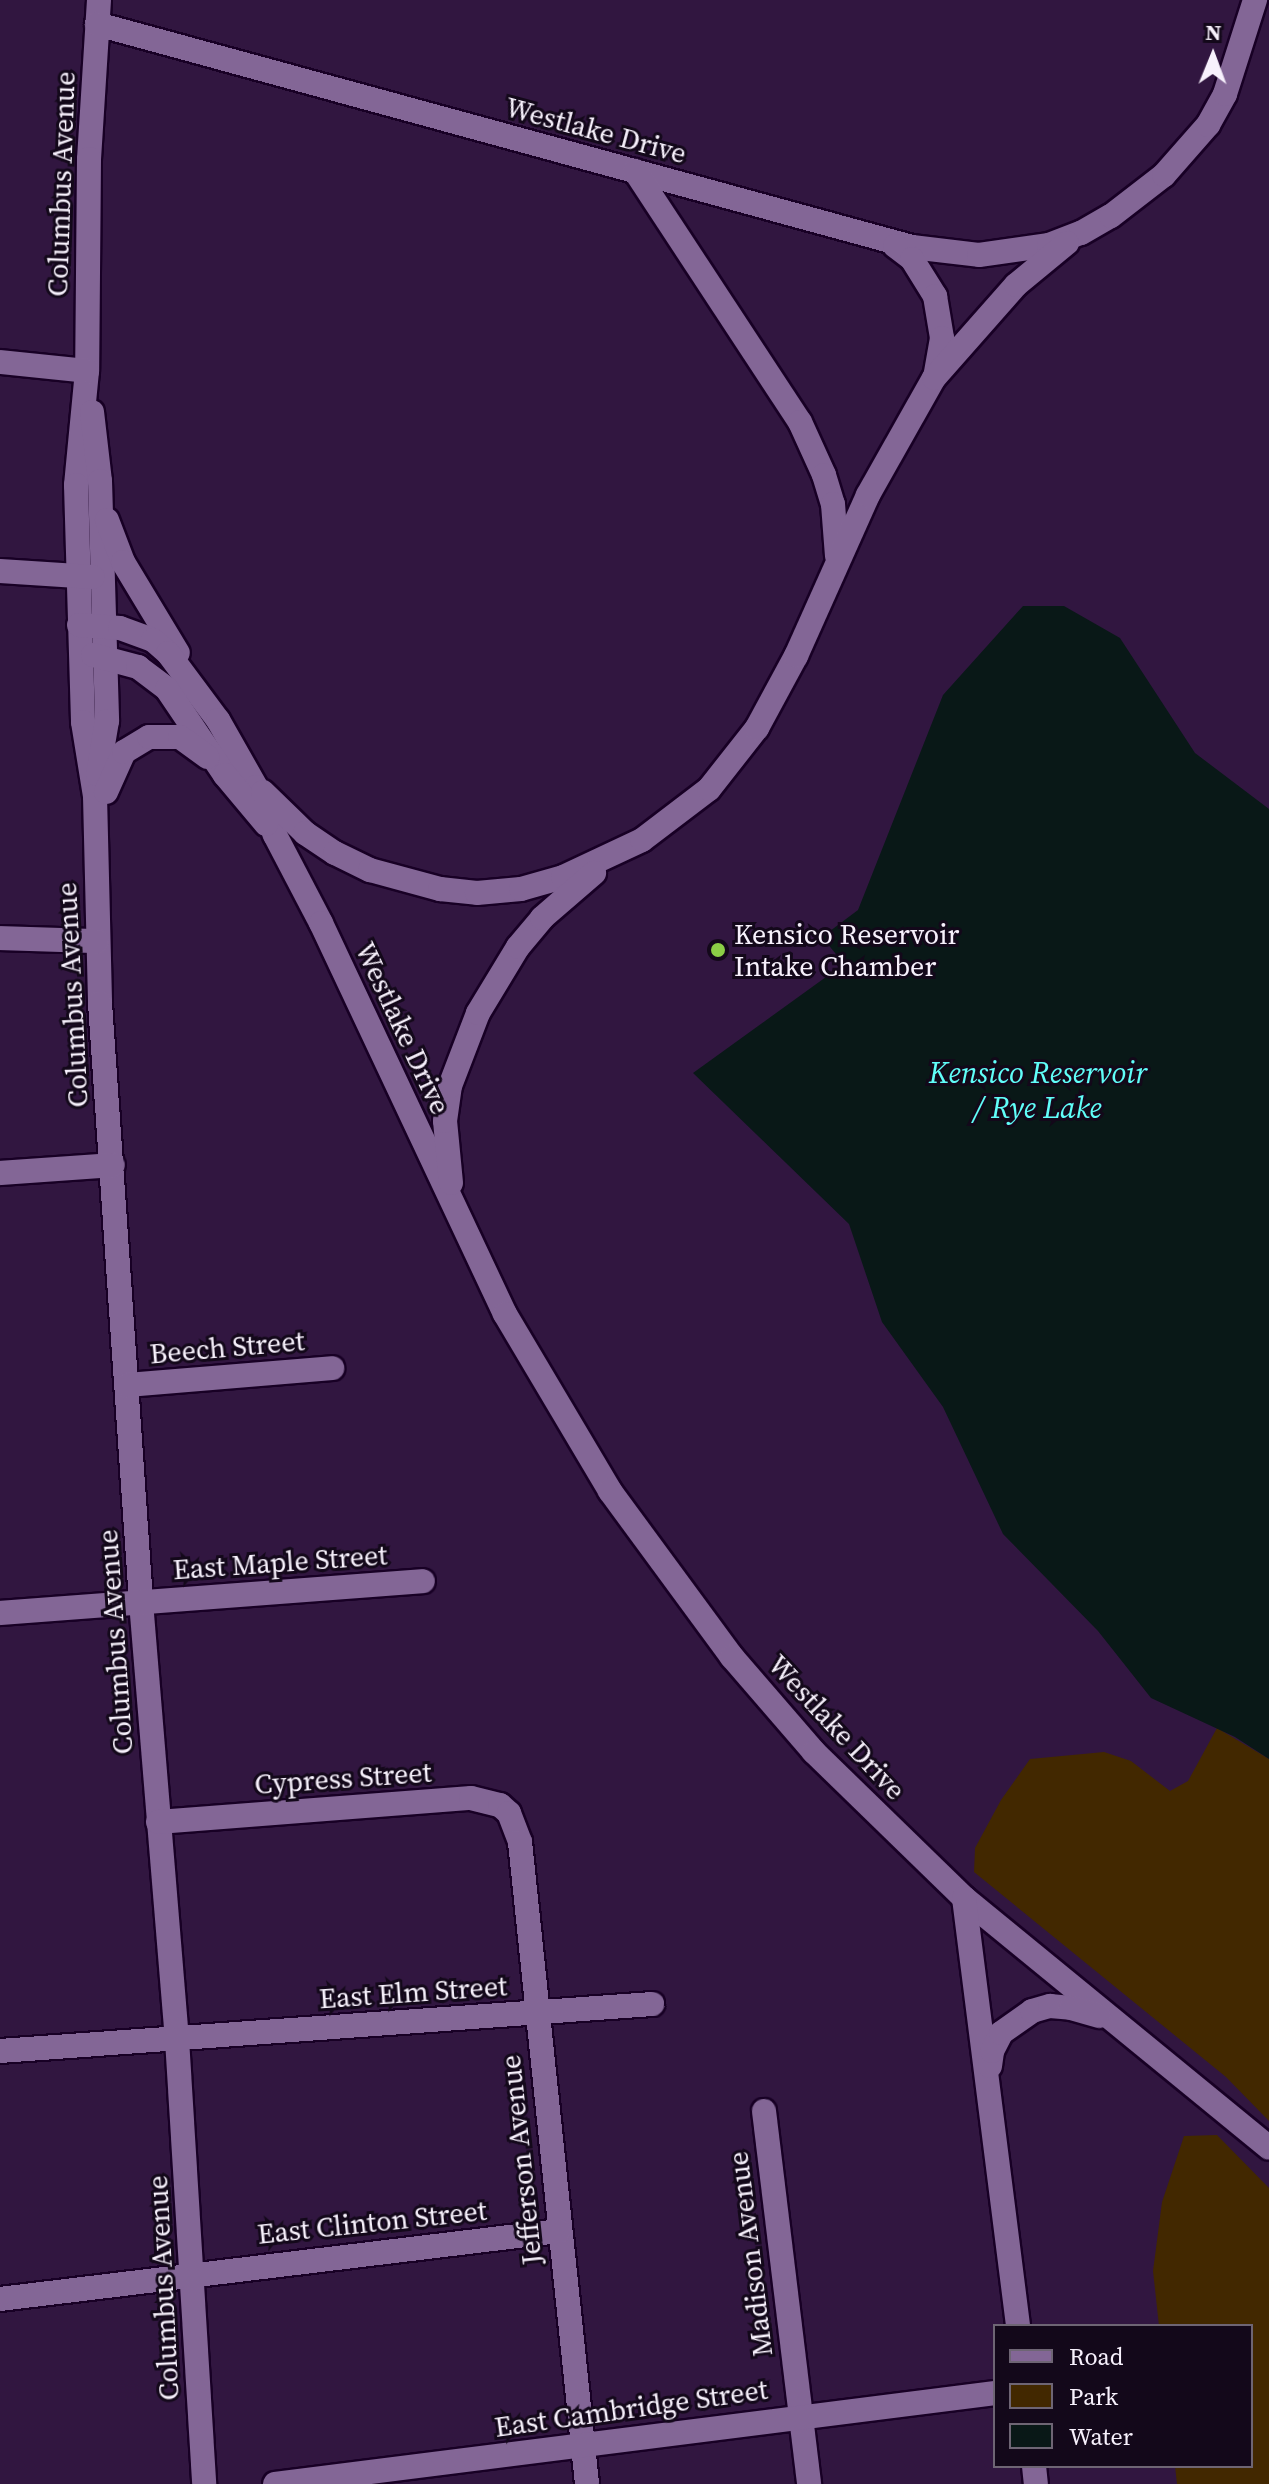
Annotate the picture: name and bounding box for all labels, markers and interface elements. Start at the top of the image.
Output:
north arrow [1173,16,1253,96]
text: N [1205,17,1222,47]
street label: Columbus Avenue [40,71,82,297]
street label: Westlake Drive [502,90,690,170]
street label: Columbus Avenue [49,882,95,1108]
place label: Kensico Reservoir Intake Chamber [734,917,959,983]
street label: Westlake Drive [348,937,458,1119]
marker: Kensico Reservoir Intake Chamber [709,941,727,959]
water label: Kensico Reservoir / Rye Lake [929,1055,1147,1126]
street label: Beech Street [148,1323,306,1371]
street label: Columbus Avenue [90,1529,140,1755]
street label: East Maple Street [172,1538,388,1586]
street label: Westlake Drive [761,1648,913,1806]
street label: Cypress Street [253,1755,433,1801]
street label: East Elm Street [318,1969,508,2015]
street label: Jefferson Avenue [493,2053,549,2267]
street label: Madison Avenue [721,2150,779,2358]
street label: Columbus Avenue [140,2175,186,2401]
street label: East Clinton Street [256,2193,488,2251]
legend [993,2324,1253,2468]
text: Road [1069,2340,1123,2373]
street label: East Cambridge Street [492,2372,770,2444]
text: Park [1069,2380,1118,2413]
text: Water [1069,2420,1133,2453]

